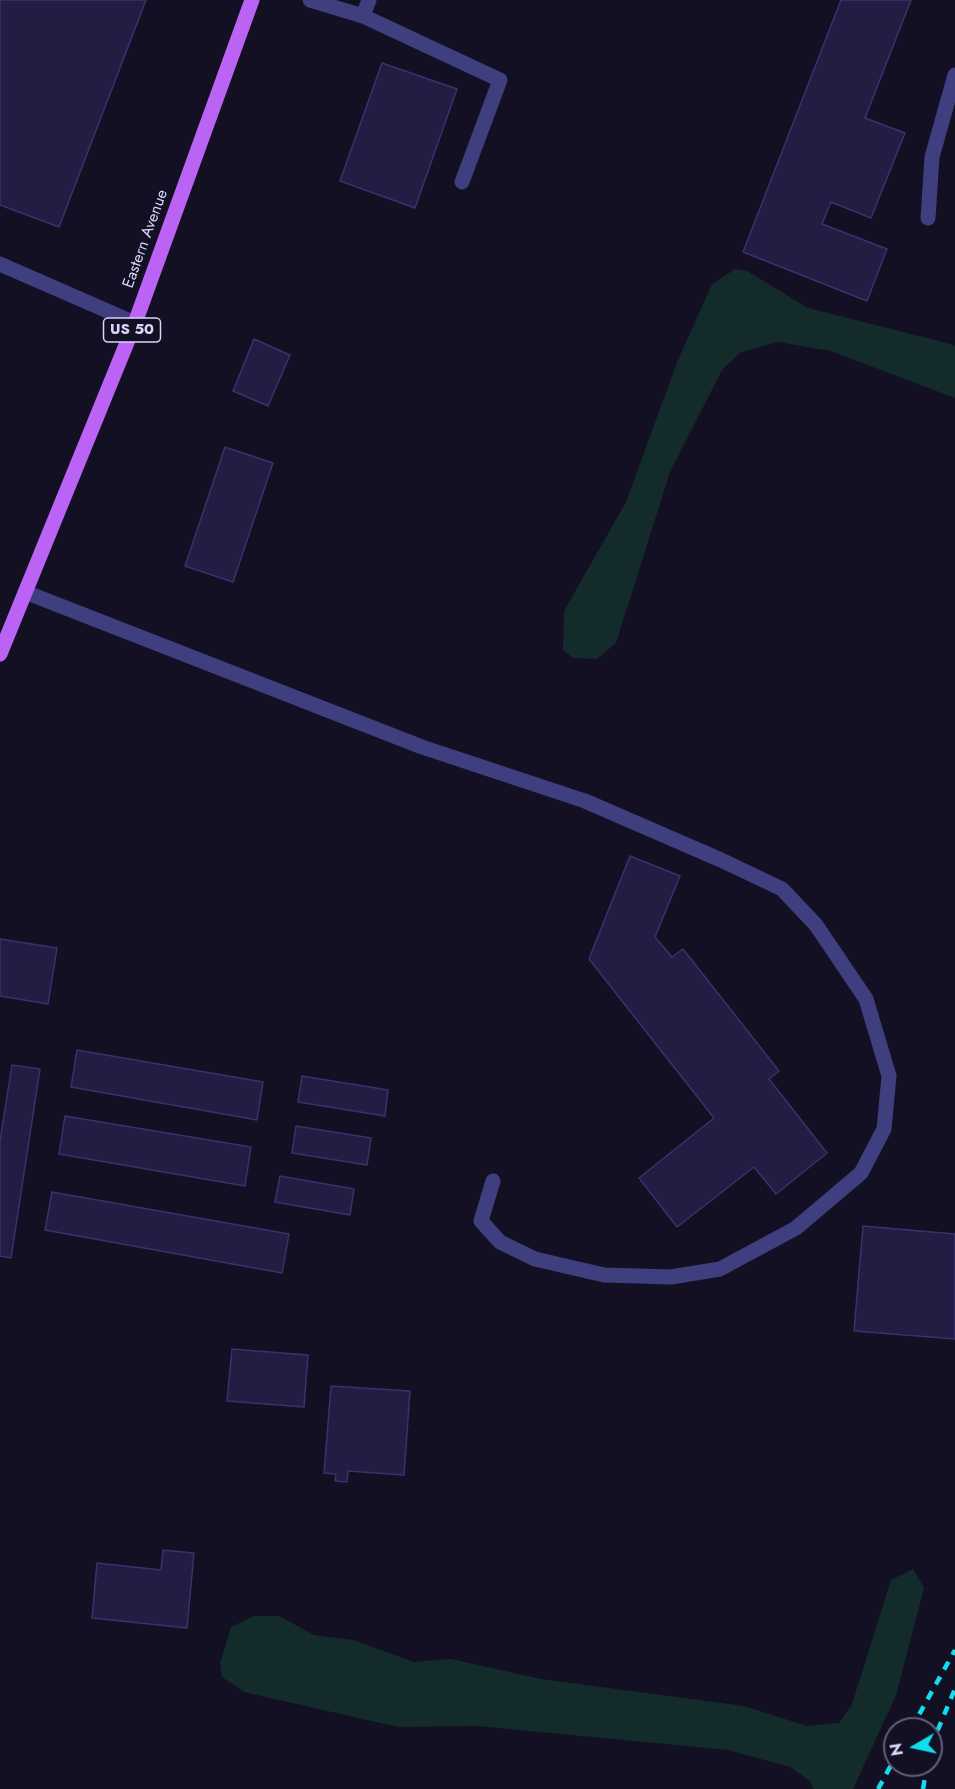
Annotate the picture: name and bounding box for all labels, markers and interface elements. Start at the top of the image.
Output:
street label: Eastern Avenue [119,187,173,291]
road number: US 50 [104,318,160,342]
north arrow [883,1717,943,1777]
text: N [884,1742,909,1758]

